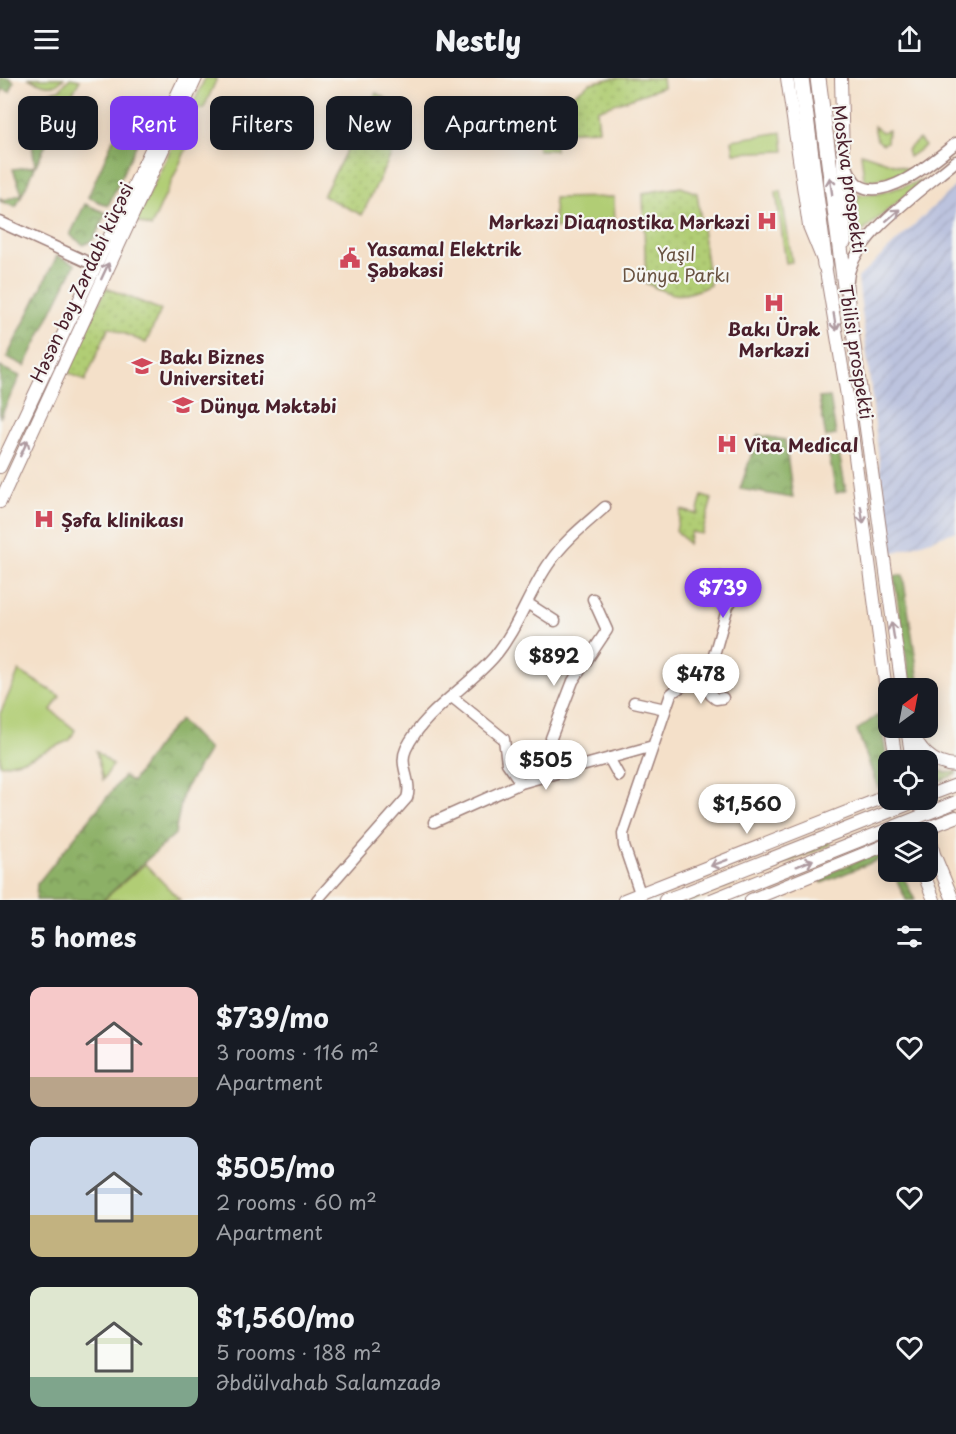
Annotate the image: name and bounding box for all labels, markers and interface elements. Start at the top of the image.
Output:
text: Nestly [435,19,521,60]
icon: menu [30,23,63,56]
icon: share [893,23,926,56]
chip: Buy [18,96,98,150]
chip: Rent [110,96,198,150]
chip: Filters [210,96,314,150]
chip: New [326,96,412,150]
chip: Apartment [424,96,578,150]
street label: Moskva prospekti [826,103,874,255]
street label: Həsən bəy Zərdabi küçəsi [23,177,139,387]
one-way arrow [825,177,836,196]
place label: Mərkəzi Diaqnostika Mərkəzi [489,208,750,235]
one-way arrow [885,208,900,222]
hospital icon: Mərkəzi Diaqnostika Mərkəzi [755,209,779,233]
place label: Yasamal Elektrik Şəbəkəsi [367,235,522,283]
park label: Yaşıl Dünya Parkı [622,240,730,288]
public building icon: Yasamal Elektrik Şəbəkəsi [338,246,362,270]
one-way arrow [100,262,112,280]
street label: Tbilisi prospekti [833,283,881,421]
hospital icon: Bakı Ürək Mərkəzi [762,291,786,315]
one-way arrow [829,312,840,332]
place label: Bakı Ürək Mərkəzi [727,315,821,363]
place label: Bakı Biznes Universiteti [159,343,265,391]
school or university icon: Bakı Biznes Universiteti [130,354,154,378]
place label: Dünya Məktəbi [200,392,336,419]
school or university icon: Dünya Məktəbi [171,393,195,417]
place label: Vita Medical [744,431,858,458]
hospital icon: Vita Medical [715,432,739,456]
one-way arrow [19,440,31,458]
one-way arrow [856,505,867,525]
place label: Şəfa klinikası [61,506,184,533]
hospital icon: Şəfa klinikası [32,507,56,531]
pin: $739 [687,568,759,619]
text: $739 [699,572,747,602]
one-way arrow [888,621,899,641]
pin: $892 [518,636,590,687]
text: $892 [529,640,579,670]
pin: $478 [665,654,737,705]
text: $478 [676,658,726,688]
north arrow [878,678,938,738]
map controls [878,678,938,882]
pin: $505 [510,740,582,791]
text: $505 [519,744,573,774]
button: locate [878,750,938,810]
pin: $1,560 [698,784,796,835]
text: $1,560 [712,788,782,818]
button: layers [878,822,938,882]
one-way arrow [795,857,813,868]
one-way arrow [710,858,728,869]
text: 5 homes [30,917,136,956]
icon: filters [893,920,926,953]
text: $739/mo [216,998,329,1037]
icon: home [78,1011,150,1083]
icon: heart [893,1031,926,1064]
text: 3 rooms · 116 m² [216,1037,379,1067]
text: Apartment [216,1067,323,1097]
text: $505/mo [216,1148,335,1187]
icon: home [78,1161,150,1233]
icon: heart [893,1181,926,1214]
text: 2 rooms · 60 m² [216,1187,377,1217]
text: Apartment [216,1217,323,1247]
text: $1,560/mo [216,1298,355,1337]
icon: home [78,1311,150,1383]
icon: heart [893,1331,926,1364]
text: 5 rooms · 188 m² [216,1337,381,1367]
text: Əbdülvahab Salamzadə [216,1367,441,1397]

